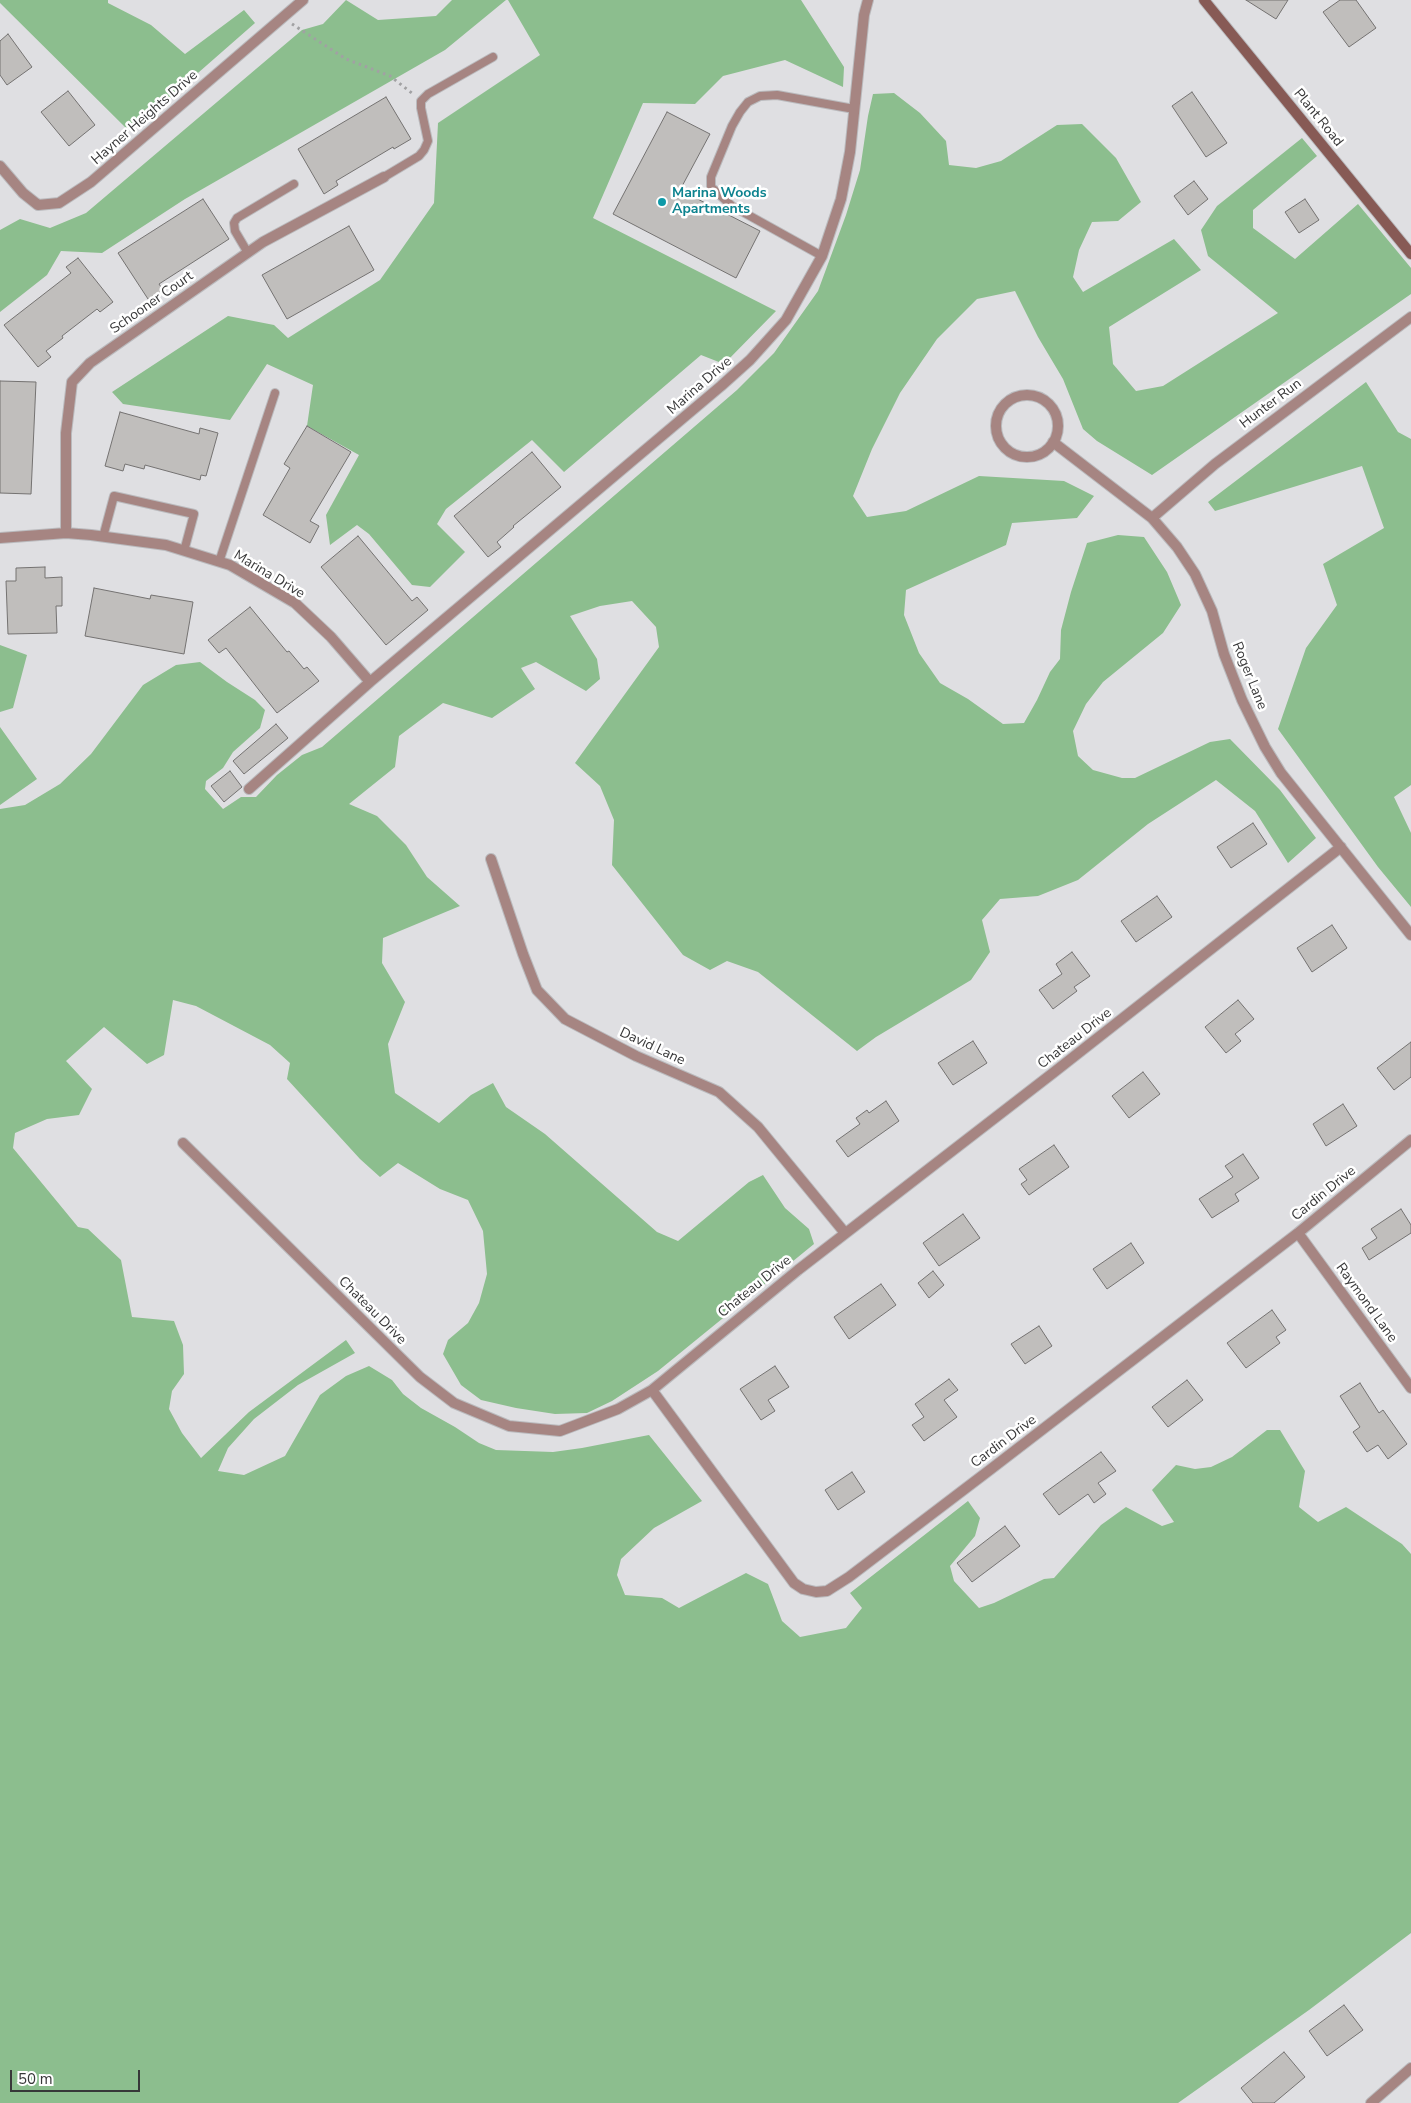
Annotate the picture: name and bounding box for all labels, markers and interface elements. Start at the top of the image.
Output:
street label: Hayner Heights Drive [88,67,202,169]
street label: Plant Road [1290,86,1346,150]
place label: Marina Woods Apartments [672,186,767,218]
marker: Marina Woods Apartments [656,196,668,208]
street label: Schooner Court [107,268,197,338]
street label: Marina Drive [664,353,736,419]
street label: Hunter Run [1237,375,1305,433]
street label: Marina Drive [230,547,308,603]
street label: Roger Lane [1228,640,1270,712]
street label: Chateau Drive [1035,1005,1115,1073]
street label: David Lane [617,1025,687,1069]
street label: Cardin Drive [1289,1163,1359,1225]
street label: Chateau Drive [715,1252,795,1322]
street label: Raymond Lane [1332,1260,1400,1346]
street label: Chateau Drive [335,1274,409,1348]
street label: Cardin Drive [968,1412,1040,1472]
scale bar [12,2060,142,2092]
text: 50 m [18,2069,53,2089]

